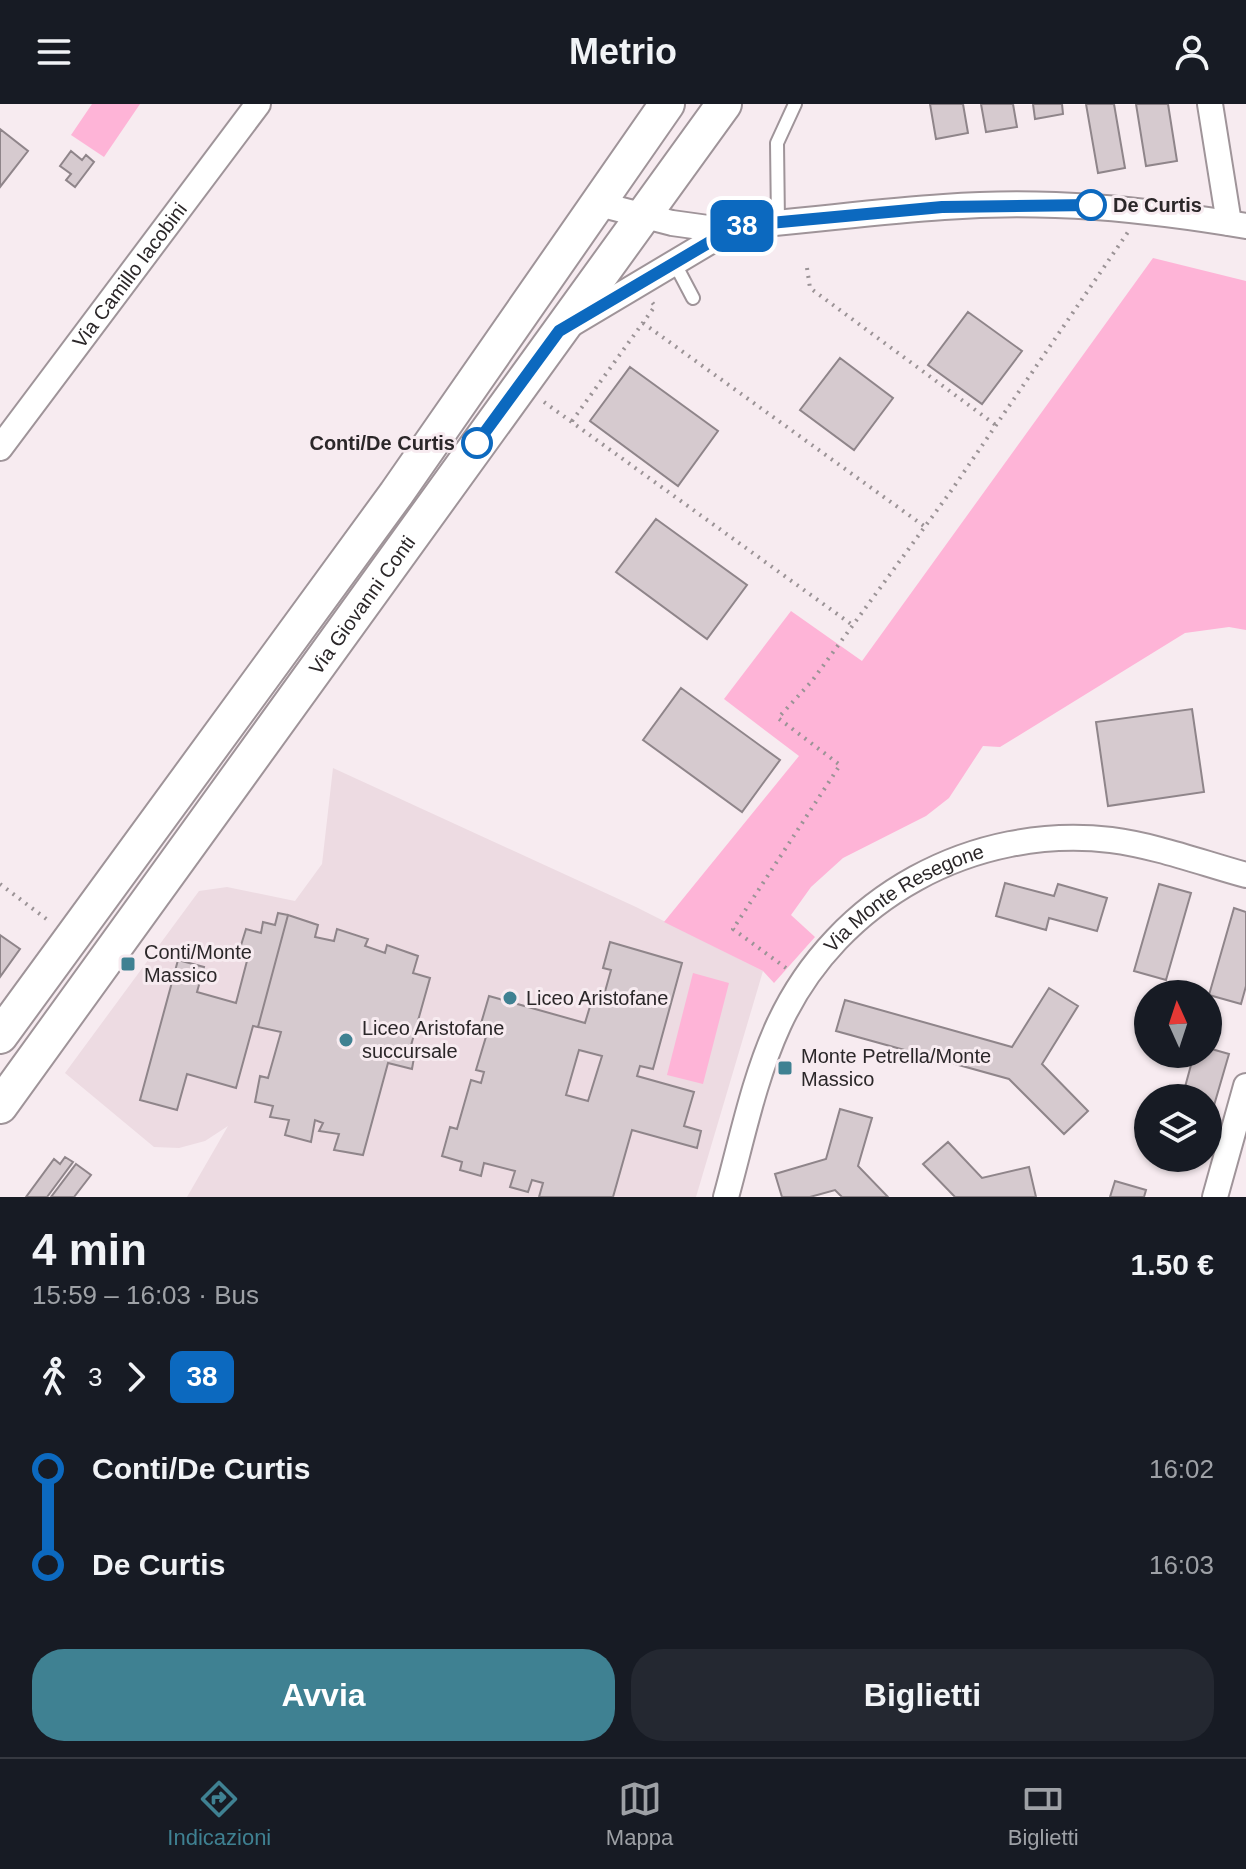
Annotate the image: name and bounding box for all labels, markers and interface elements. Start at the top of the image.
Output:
icon: menu [32,30,76,74]
icon: person [1170,30,1214,74]
text: Metrio [569,31,677,72]
marker: De Curtis [1076,190,1106,220]
place label: De Curtis [1113,194,1202,216]
street label: Via Camillo Iacobini [68,198,191,352]
line badge: 38 [706,200,778,252]
text: 38 [726,210,758,241]
marker: Conti/De Curtis [462,428,492,458]
place label: Conti/De Curtis [309,432,455,454]
street label: Via Giovanni Conti [305,532,419,679]
street label: Via Monte Resegone [819,840,986,956]
place label: Conti/Monte Massico [144,941,252,986]
marker: Conti/Monte Massico [119,955,137,973]
north arrow [1134,980,1222,1068]
map controls [1134,980,1222,1172]
place label: Liceo Aristofane [526,987,668,1009]
marker: Liceo Aristofane [501,989,519,1007]
place label: Liceo Aristofane succursale [362,1017,504,1062]
marker: Liceo Aristofane succursale [337,1031,355,1049]
place label: Monte Petrella/Monte Massico [801,1045,991,1090]
marker: Monte Petrella/Monte Massico [776,1059,794,1077]
button: layers [1134,1084,1222,1172]
text: 4 min [32,1225,147,1274]
text: 1.50 € [1131,1248,1214,1281]
text: 15:59 – 16:03 · Bus [32,1280,259,1310]
icon: walk [32,1355,76,1399]
icon: forward [114,1355,158,1399]
text: 38 [186,1361,218,1392]
text: 3 [88,1362,102,1392]
text: Conti/De Curtis [92,1452,310,1485]
text: 16:02 [1149,1454,1214,1484]
text: De Curtis [92,1548,225,1581]
text: 16:03 [1149,1550,1214,1580]
button: Avvia [32,1649,615,1741]
button: Biglietti [631,1649,1214,1741]
tab: Indicazioni [167,1777,271,1851]
tab: Mappa [606,1777,673,1851]
tab: Biglietti [1008,1777,1079,1851]

